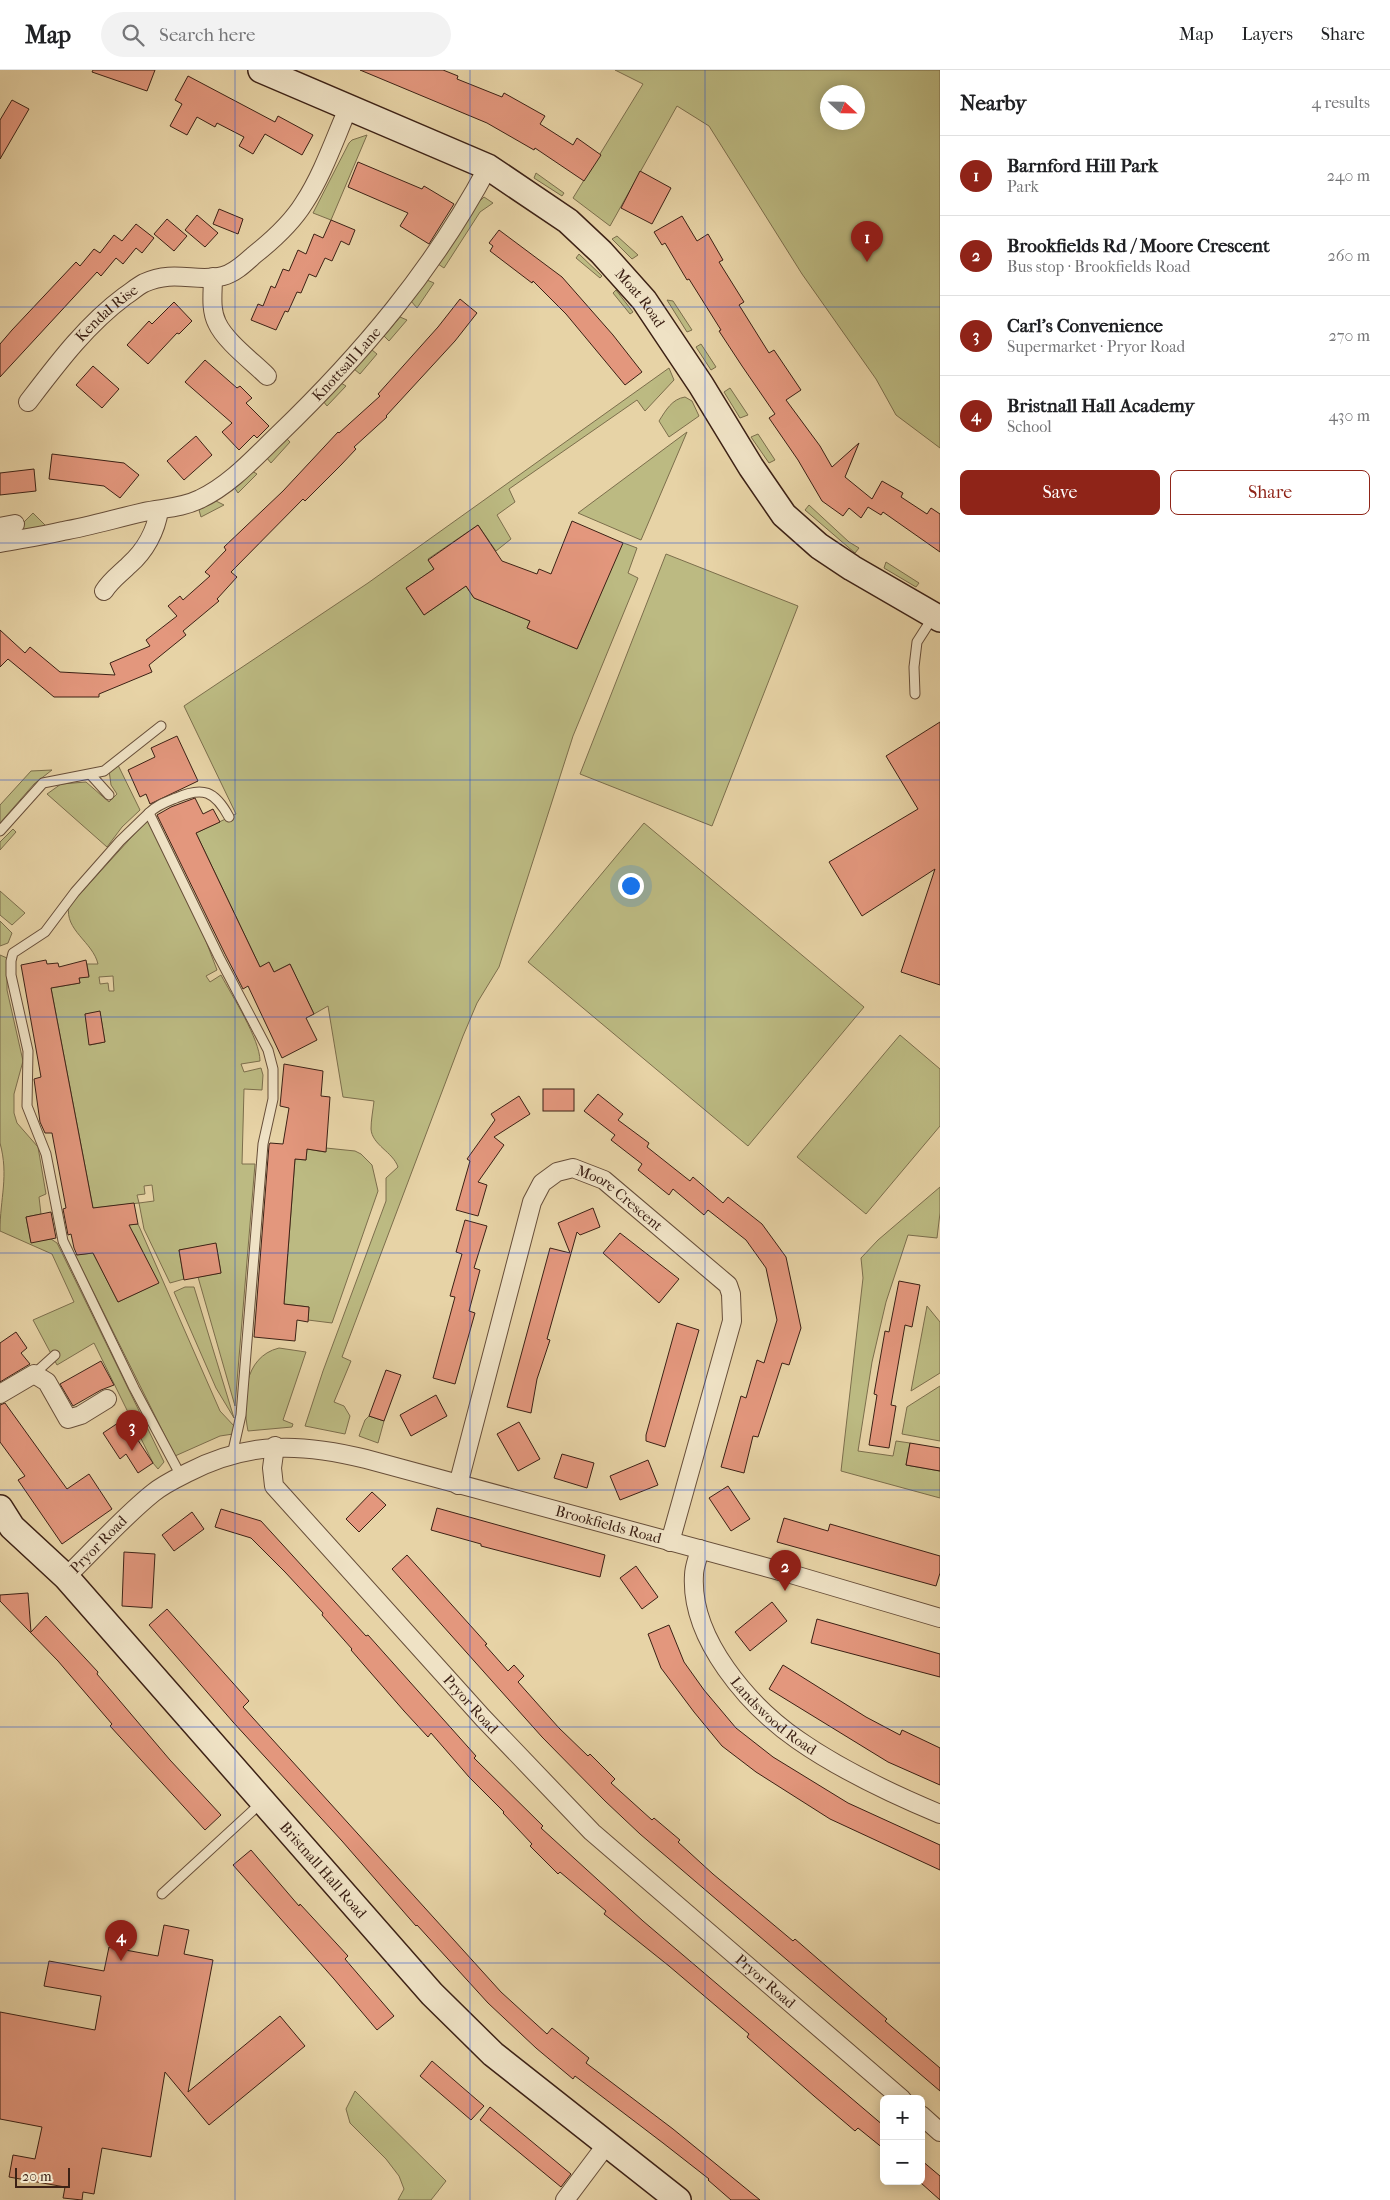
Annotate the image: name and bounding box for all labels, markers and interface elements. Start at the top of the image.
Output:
search box [101,12,451,57]
text: Map [25,21,71,49]
icon: search [119,21,147,49]
text: Search here [159,24,255,46]
text: Map [1179,24,1213,45]
text: Layers [1241,24,1293,45]
text: Share [1321,24,1365,45]
north arrow [820,85,865,130]
text: Nearby [960,91,1026,115]
text: 4 results [1312,93,1370,112]
text: Barnford Hill Park [1007,155,1158,177]
text: 1 [973,166,979,185]
text: 240 m [1327,166,1370,185]
text: Park [1007,177,1039,196]
pin: 1 [851,221,883,262]
text: Brookfields Rd / Moore Crescent [1007,235,1270,257]
text: 2 [972,246,980,265]
text: 260 m [1328,246,1370,265]
text: Bus stop · Brookfields Road [1007,257,1191,276]
street label: Moat Road [611,265,669,331]
street label: Kendal Rise [72,280,142,346]
text: Carl's Convenience [1007,315,1163,337]
street label: Knottsall Lane [308,323,385,405]
text: 3 [973,326,979,345]
text: 270 m [1329,326,1370,345]
text: Supermarket · Pryor Road [1007,337,1185,356]
text: Bristnall Hall Academy [1007,395,1194,417]
text: 4 [971,406,981,425]
text: 430 m [1328,406,1370,425]
text: School [1007,417,1052,436]
button: Save [960,470,1160,515]
button: Share [1170,470,1370,515]
your location [618,873,644,899]
street label: Moore Crescent [574,1161,667,1235]
pin: 3 [116,1410,148,1451]
street label: Brookfields Road [554,1502,664,1548]
street label: Pryor Road [66,1511,131,1577]
pin: 2 [769,1550,801,1591]
street label: Pryor Road [439,1671,503,1738]
street label: Landswood Road [727,1673,820,1759]
street label: Bristnall Hall Road [276,1818,371,1923]
pin: 4 [105,1920,137,1961]
street label: Pryor Road [732,1950,800,2013]
map controls [880,2095,925,2185]
button: + [880,2095,925,2140]
button: − [880,2140,925,2185]
scale bar [15,2165,70,2188]
text: 20 m [22,2168,52,2185]

